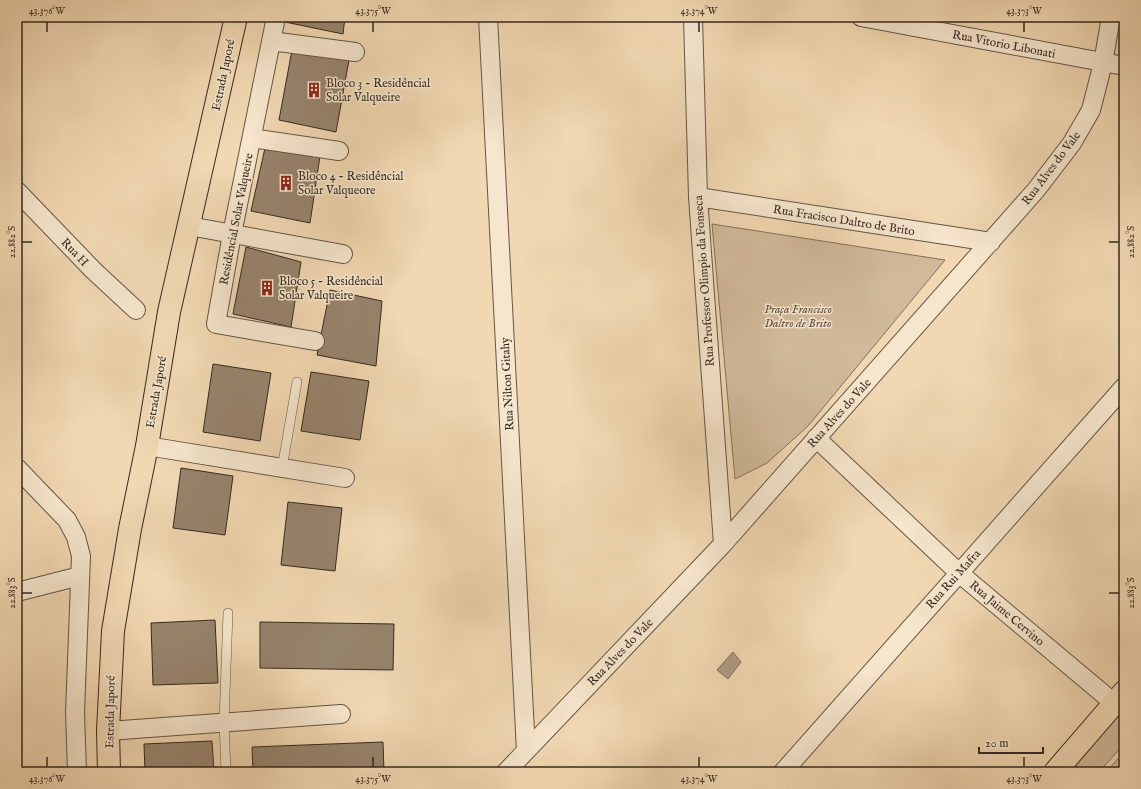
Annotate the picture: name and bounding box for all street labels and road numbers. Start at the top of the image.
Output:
street label: Rua Vitorio Libonati [951,27,1057,62]
street label: Estrada Japoré [209,37,240,113]
street label: Rua Alves do Vale [1019,128,1084,208]
street label: Residêncial Solar Valqueire [216,151,258,287]
street label: Rua Professor Olimpio da Fonseca [691,194,719,367]
street label: Rua Fracisco Daltro de Brito [772,202,916,239]
street label: Rua H [58,235,92,270]
street label: Rua Nilton Gitahy [498,337,517,431]
street label: Estrada Japoré [143,354,171,430]
street label: Rua Alves do Vale [804,375,875,451]
street label: Rua Rui Mafra [923,546,984,612]
street label: Rua Jaime Cervino [965,578,1048,650]
street label: Rua Alves do Vale [584,615,657,689]
street label: Estrada Japoré [102,675,120,749]

